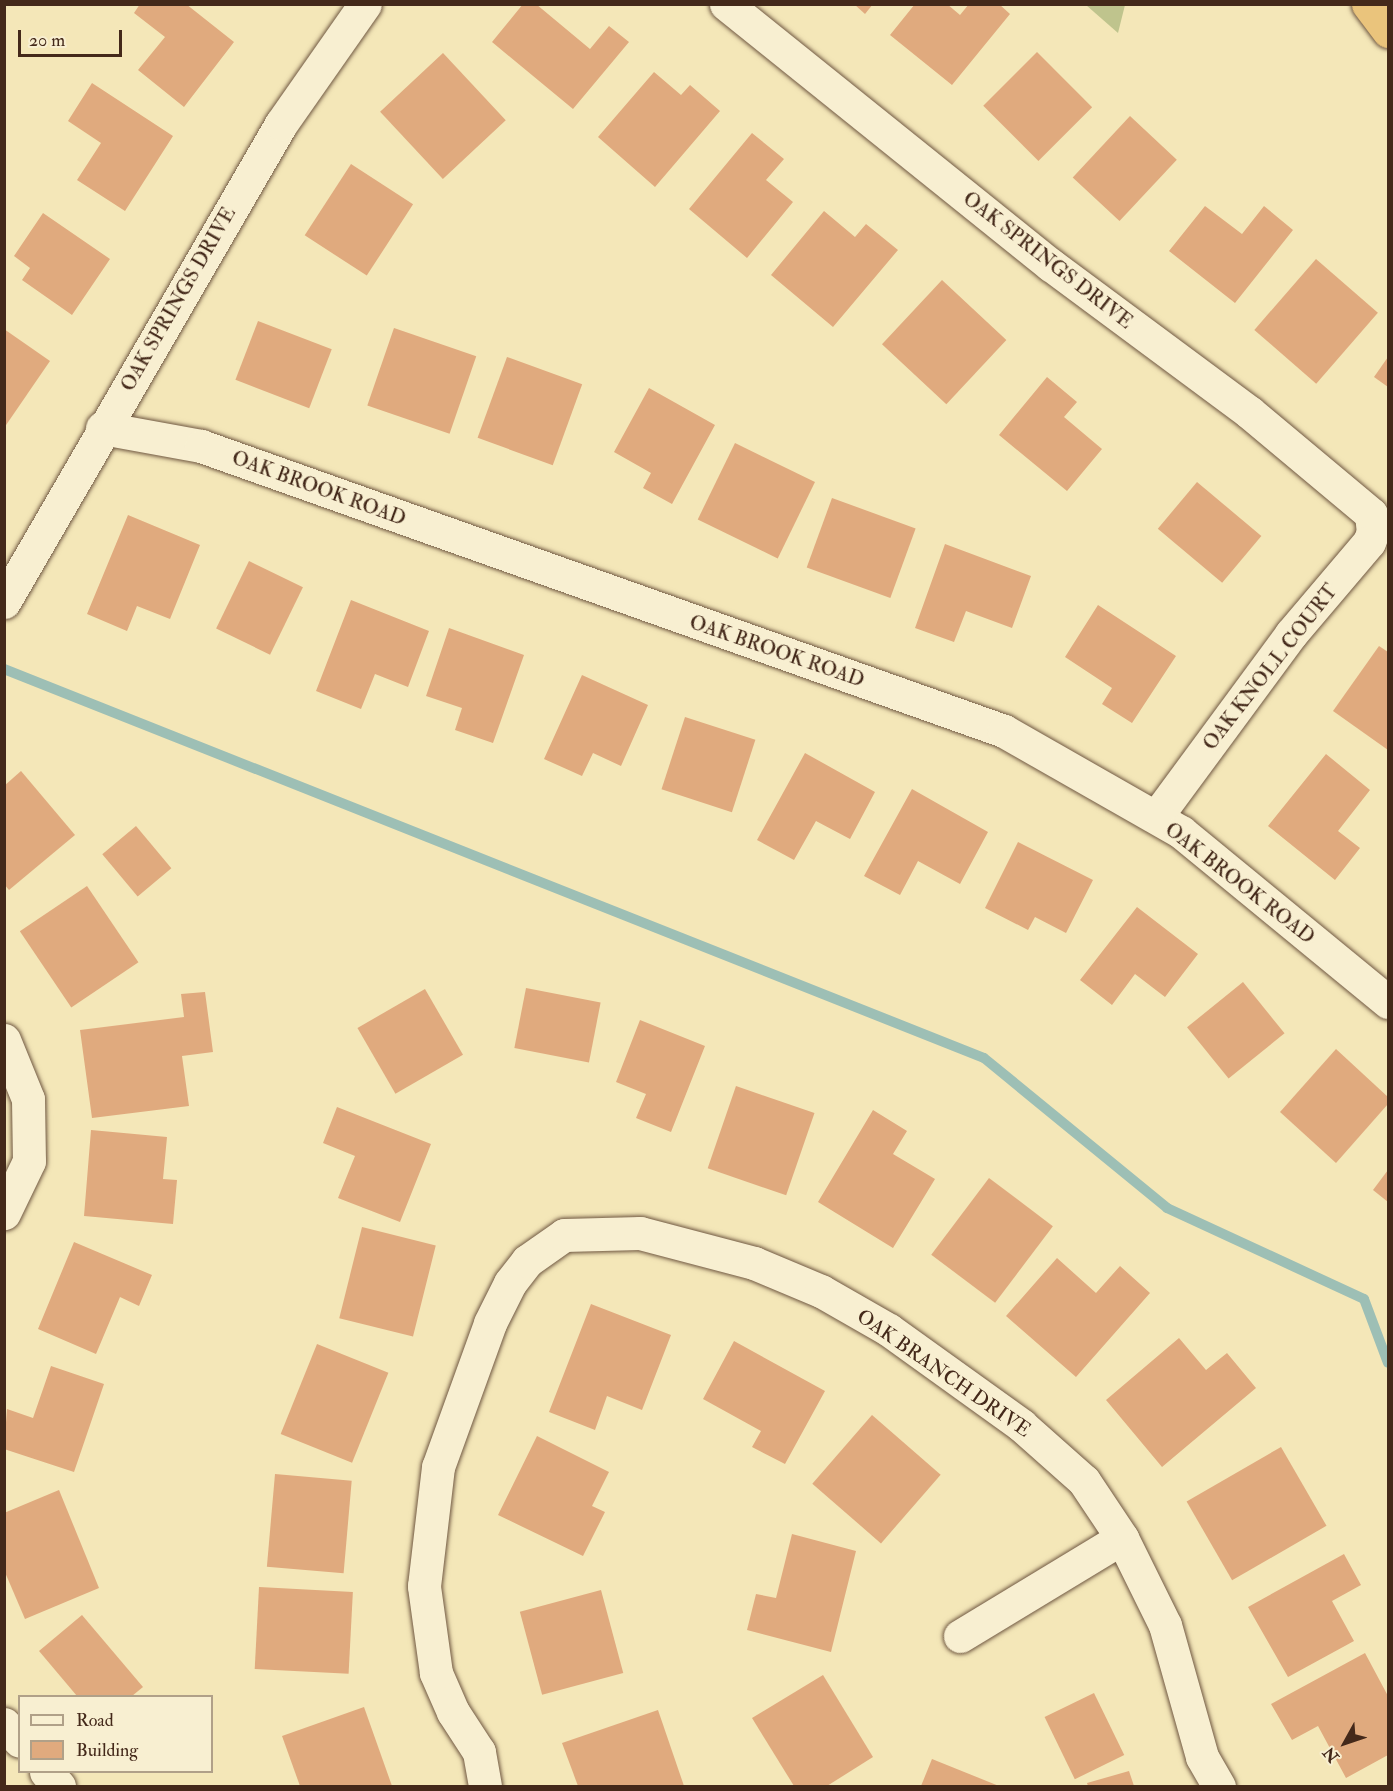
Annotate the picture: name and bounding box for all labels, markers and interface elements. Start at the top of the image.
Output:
scale bar [21,18,124,56]
text: 20 m [29,29,65,52]
street label: OAK SPRINGS DRIVE [958,186,1138,334]
street label: OAK SPRINGS DRIVE [115,203,241,395]
street label: OAK BROOK ROAD [229,445,409,531]
street label: OAK KNOLL COURT [1198,579,1342,755]
street label: OAK BROOK ROAD [686,610,868,692]
street label: OAK BROOK ROAD [1160,817,1320,949]
street label: OAK BRANCH DRIVE [852,1304,1036,1442]
legend [18,1695,213,1773]
text: Road [76,1709,114,1732]
north arrow [1315,1713,1375,1773]
text: Building [76,1739,138,1762]
text: N [1319,1743,1343,1766]

